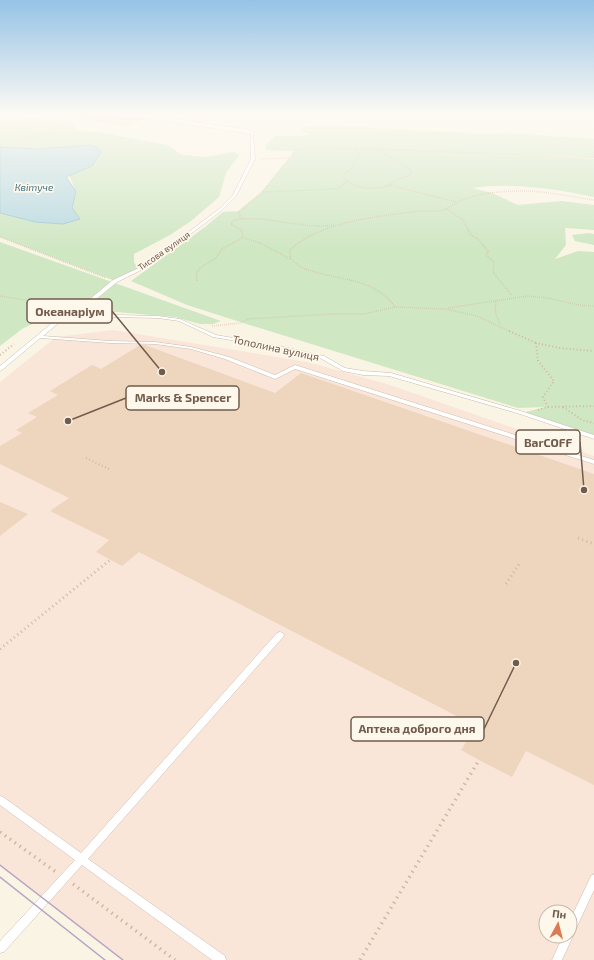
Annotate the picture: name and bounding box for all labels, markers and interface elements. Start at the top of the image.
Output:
water label: Квітуче [15,181,54,193]
street label: Тисова вулиця [135,228,193,273]
callout: Океанаріум [27,299,112,323]
text: Океанаріум [35,304,105,318]
street label: Тополина вулиця [231,332,321,364]
callout: Marks & Spencer [126,386,239,410]
text: Marks & Spencer [135,390,231,404]
callout: BarCOFF [516,430,580,454]
text: BarCOFF [524,435,572,449]
callout: Аптека доброго дня [351,717,484,741]
text: Аптека доброго дня [358,721,476,735]
north arrow [538,904,578,944]
text: Пн [551,906,567,921]

